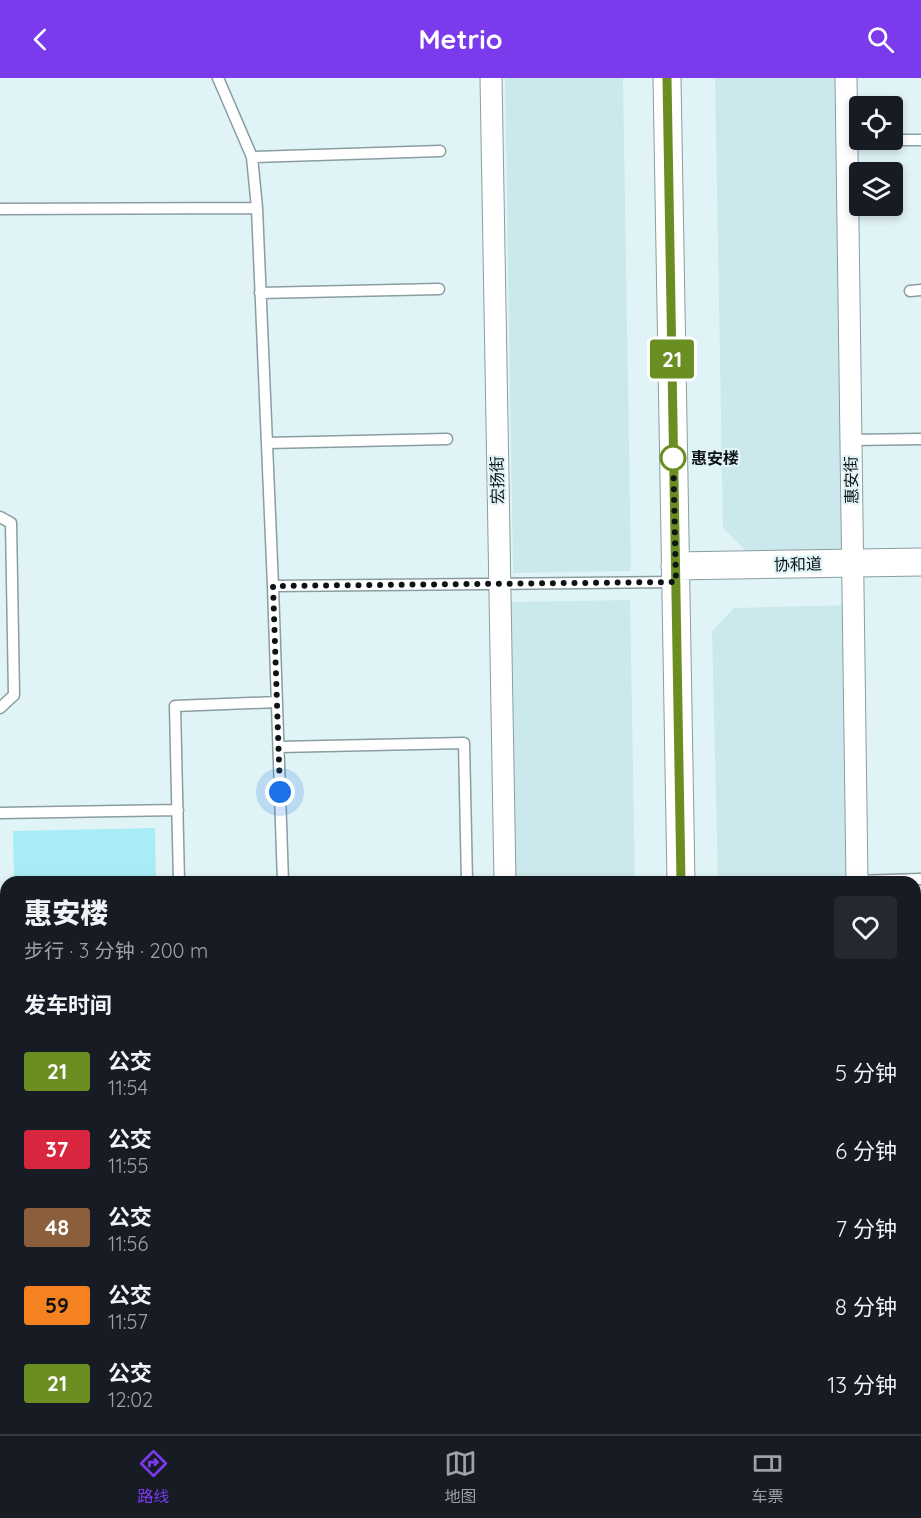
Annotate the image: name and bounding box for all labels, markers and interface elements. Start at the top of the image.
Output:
text: Metrio [418,22,503,56]
icon: back [24,23,57,56]
icon: search [864,23,897,56]
map controls [849,96,903,216]
button: locate [849,96,903,150]
button: layers [849,162,903,216]
line badge: 21 [645,340,699,378]
text: 21 [662,346,682,372]
marker: 惠安楼 [660,445,686,471]
place label: 惠安楼 [691,448,739,468]
street label: 宏扬街 [487,456,507,504]
street label: 惠安街 [841,456,861,504]
street label: 协和道 [774,554,822,574]
your location [265,777,295,807]
text: 惠安楼 [24,895,108,930]
button: heart [834,896,897,959]
text: 步行 · 3 分钟 · 200 m [24,938,208,963]
text: 发车时间 [24,991,112,1019]
text: 公交 [108,1047,152,1075]
text: 21 [47,1058,67,1084]
text: 5 分钟 [835,1059,897,1087]
text: 11:54 [108,1075,148,1100]
text: 公交 [108,1125,152,1153]
text: 37 [46,1136,68,1162]
text: 6 分钟 [835,1137,897,1165]
text: 11:55 [108,1153,148,1178]
text: 公交 [108,1203,152,1231]
text: 48 [45,1214,69,1240]
text: 7 分钟 [836,1215,897,1243]
text: 11:56 [108,1231,148,1256]
text: 公交 [108,1281,152,1309]
text: 59 [45,1292,69,1318]
text: 8 分钟 [835,1293,897,1321]
text: 11:57 [108,1309,148,1334]
text: 公交 [108,1359,152,1387]
text: 21 [47,1370,67,1396]
text: 13 分钟 [827,1371,897,1399]
text: 12:02 [108,1387,153,1412]
tab: 路线 [137,1447,170,1507]
tab: 地图 [444,1447,477,1507]
tab: 车票 [751,1447,784,1507]

